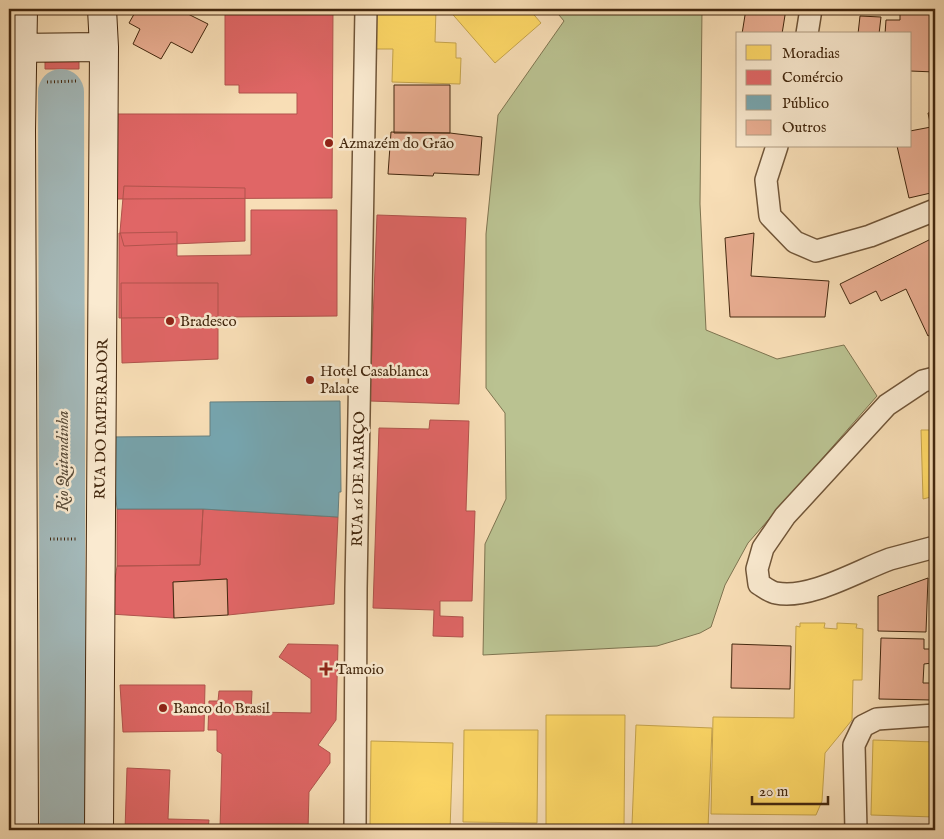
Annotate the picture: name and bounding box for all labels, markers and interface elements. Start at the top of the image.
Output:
legend [736,32,912,148]
text: Moradias [782,44,840,63]
text: Comércio [782,68,843,87]
text: Público [782,94,829,113]
text: Outros [782,118,826,137]
place label: Azmazém do Grão [338,134,454,153]
marker: Azmazém do Grão [323,137,335,149]
place label: Bradesco [180,312,237,331]
marker: Bradesco [164,315,176,327]
street label: RUA DO IMPERADOR [91,338,112,500]
place label: Hotel Casablanca Palace [320,362,429,398]
marker: Hotel Casablanca Palace [304,374,316,386]
water label: Rio Quitandinha [54,411,74,511]
street label: RUA 16 DE MARÇO [348,411,369,547]
place label: Tamoio [336,660,384,679]
marker: Tamoio [320,663,332,675]
place label: Banco do Brasil [173,699,271,718]
marker: Banco do Brasil [157,702,169,714]
scale bar [752,774,828,806]
text: 20 m [759,782,789,801]

